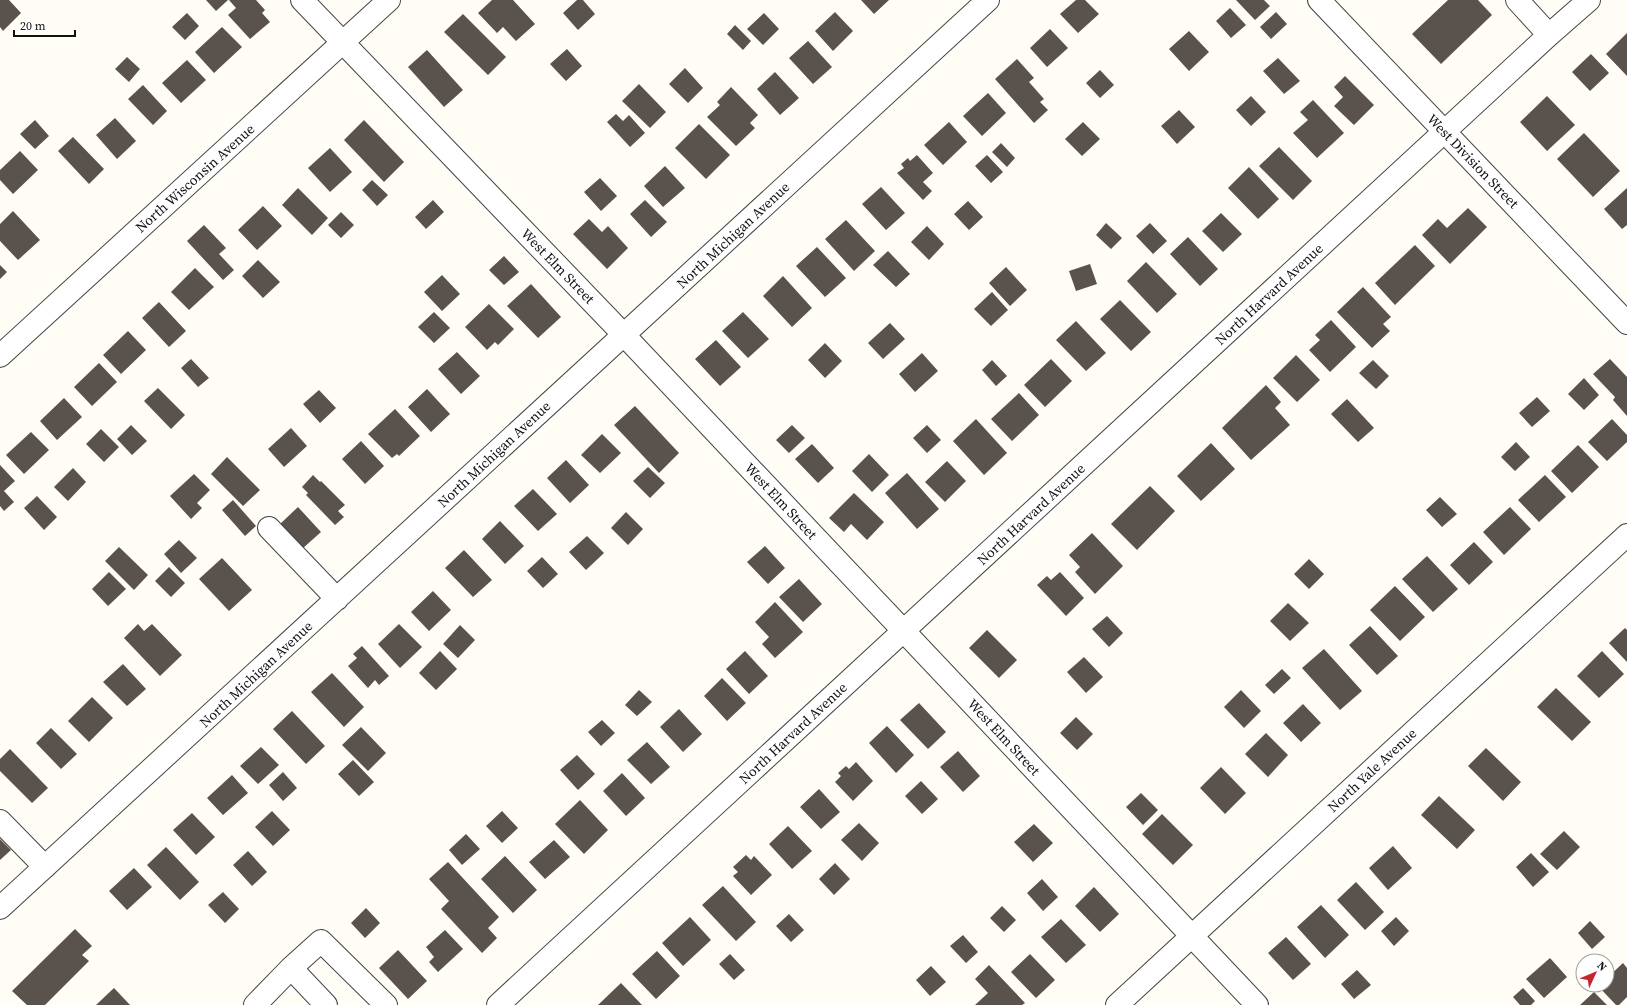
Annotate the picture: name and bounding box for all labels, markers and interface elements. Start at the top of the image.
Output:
scale bar [14,12,75,38]
text: 20 m [20,18,46,34]
street label: West Division Street [1423,109,1524,213]
street label: North Wisconsin Avenue [131,119,259,237]
street label: North Michigan Avenue [672,177,794,293]
street label: West Elm Street [517,224,600,309]
street label: North Harvard Avenue [1211,239,1327,349]
street label: North Michigan Avenue [433,396,555,512]
street label: West Elm Street [740,458,822,544]
street label: North Harvard Avenue [973,459,1089,569]
street label: North Michigan Avenue [195,616,317,732]
street label: North Harvard Avenue [735,678,851,788]
street label: West Elm Street [963,694,1045,780]
street label: North Yale Avenue [1323,723,1421,817]
north arrow [1575,953,1615,993]
text: N [1594,958,1610,974]

